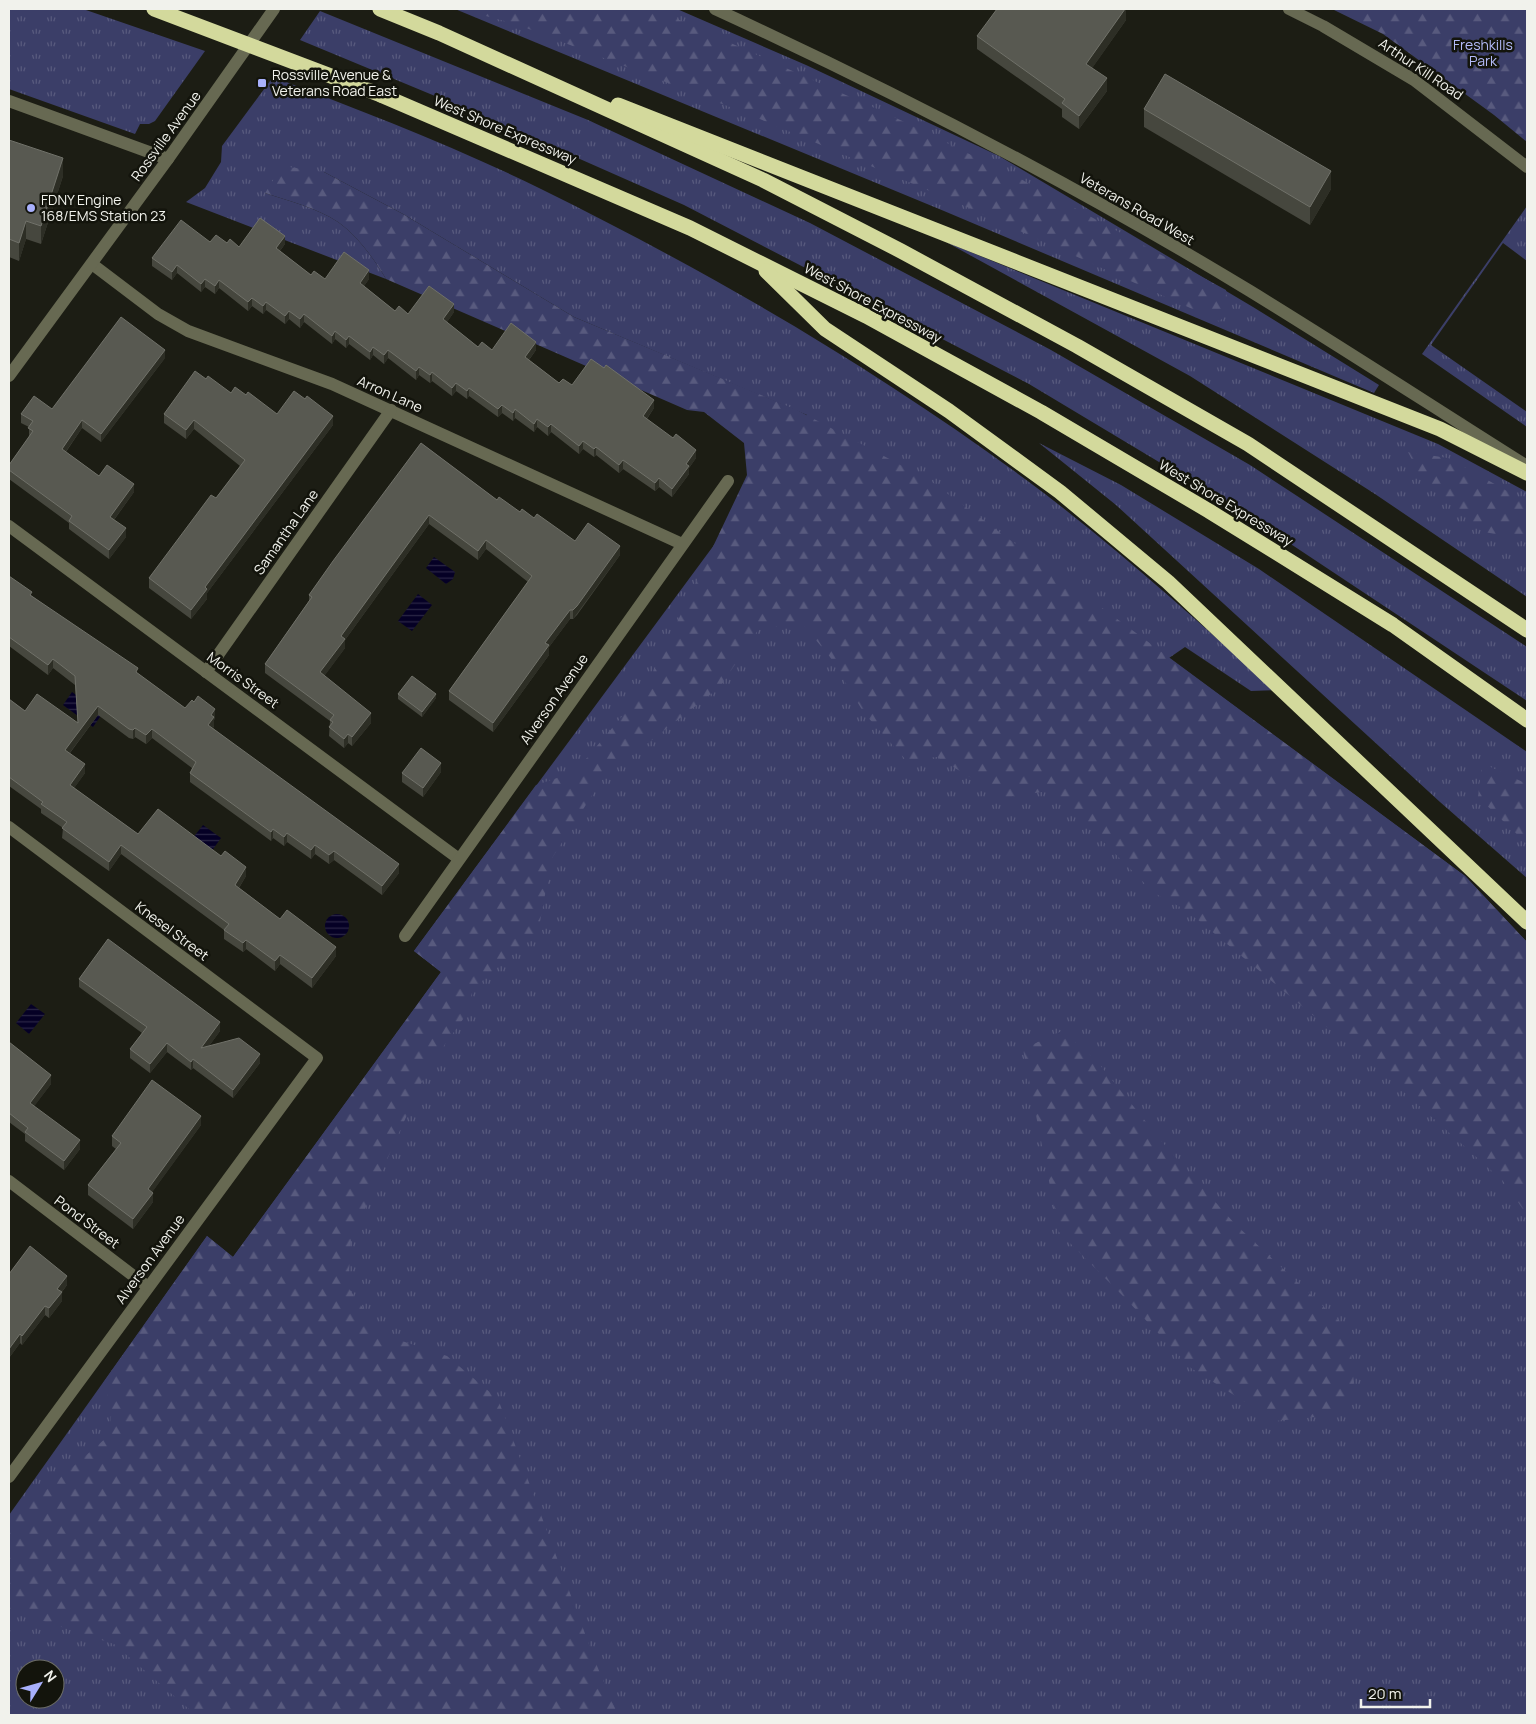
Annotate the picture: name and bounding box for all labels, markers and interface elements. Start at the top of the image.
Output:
street label: Arthur Kill Road [1375,33,1467,104]
park label: Freshkills Park [1453,35,1513,70]
place label: Rossville Avenue & Veterans Road East [272,65,397,100]
marker: Rossville Avenue & Veterans Road East [256,77,268,89]
street label: Rossville Avenue [126,87,205,185]
street label: West Shore Expressway [431,91,580,169]
street label: Veterans Road West [1076,168,1198,249]
place label: FDNY Engine 168/EMS Station 23 [41,190,166,225]
marker: FDNY Engine 168/EMS Station 23 [25,202,37,214]
street label: West Shore Expressway [801,258,946,347]
street label: Arron Lane [355,371,426,416]
street label: West Shore Expressway [1156,455,1297,551]
street label: Samantha Lane [249,485,322,578]
street label: Morris Street [203,647,283,712]
street label: Alverson Avenue [515,650,592,748]
street label: Knesel Street [132,897,213,965]
street label: Pond Street [51,1191,124,1253]
street label: Alverson Avenue [111,1210,189,1307]
north arrow [15,1659,65,1709]
text: N [40,1666,61,1686]
scale bar [1361,1676,1430,1708]
text: 20 m [1368,1683,1401,1704]

